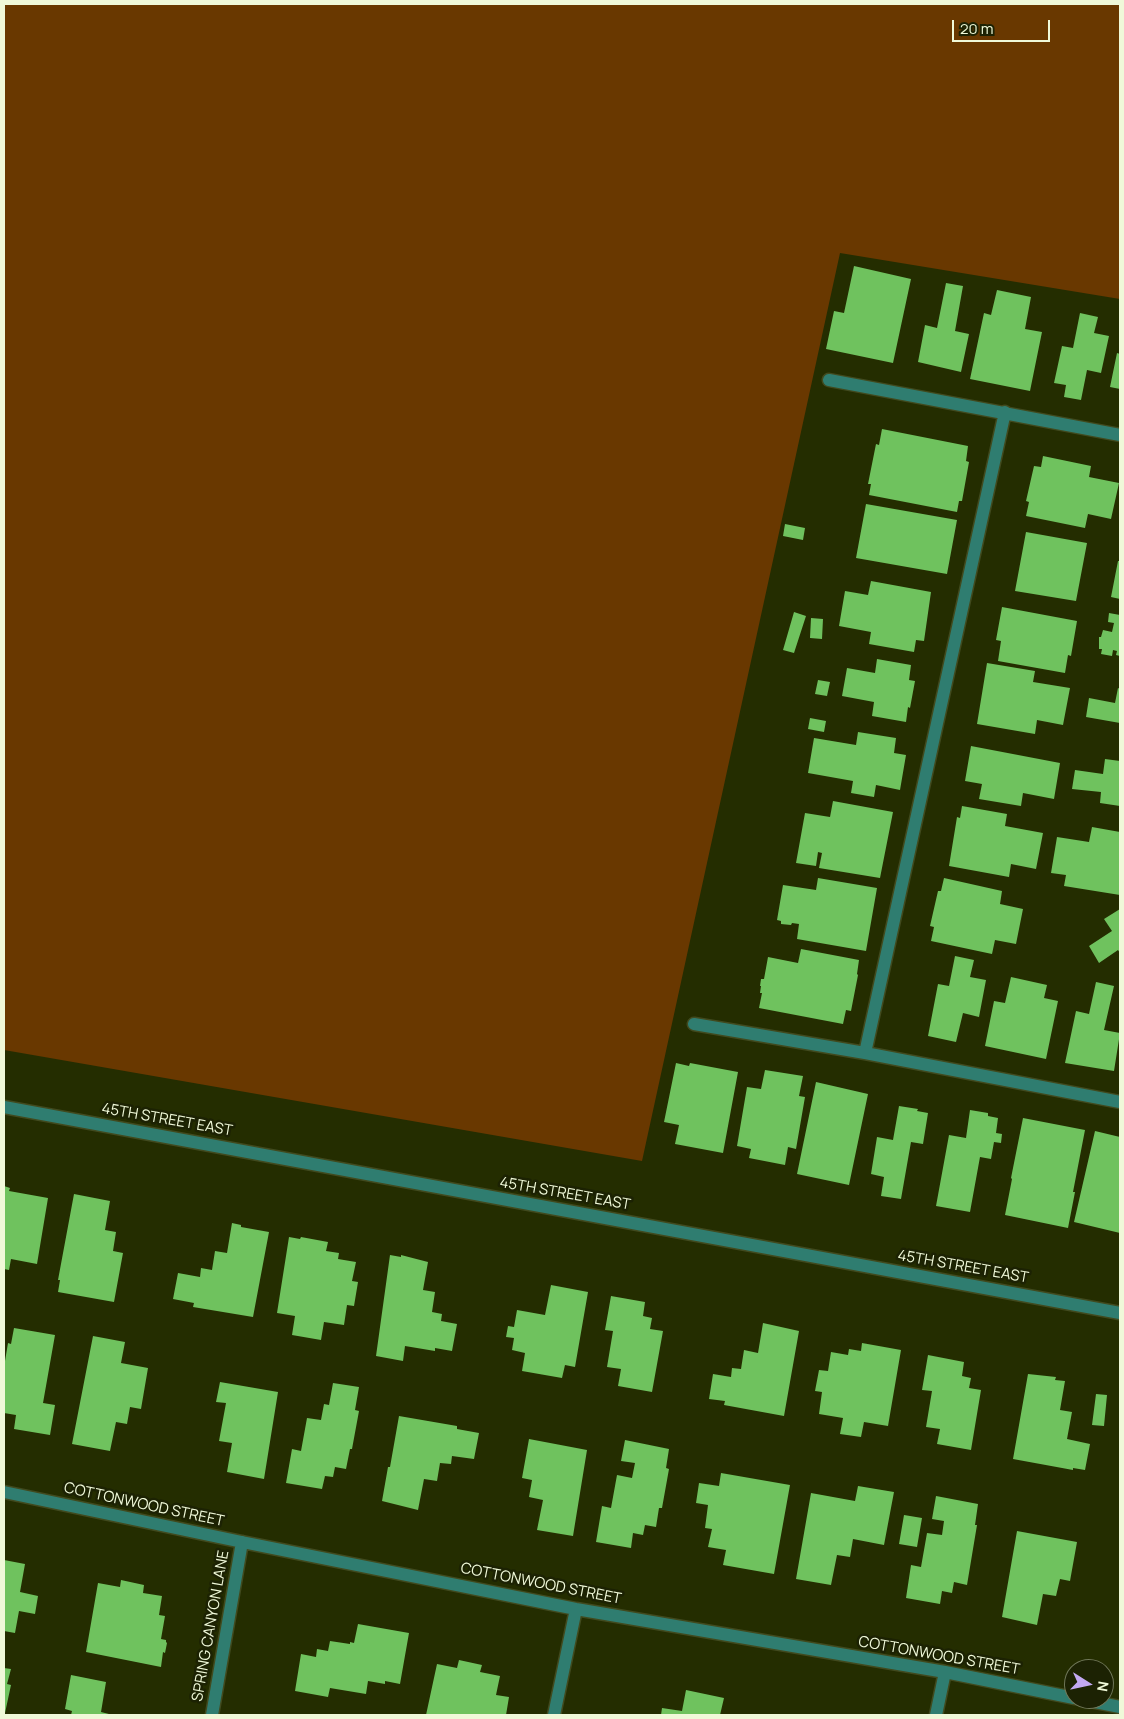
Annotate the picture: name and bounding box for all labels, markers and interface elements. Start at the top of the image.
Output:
scale bar [954,10,1052,42]
text: 20 m [960,18,993,39]
street label: 45TH STREET EAST [100,1100,234,1140]
street label: 45TH STREET EAST [498,1174,632,1214]
street label: 45TH STREET EAST [896,1247,1030,1287]
street label: COTTONWOOD STREET [62,1479,226,1531]
street label: SPRING CANYON LANE [189,1549,233,1703]
street label: COTTONWOOD STREET [459,1560,623,1608]
street label: COTTONWOOD STREET [857,1633,1021,1679]
north arrow [1064,1659,1114,1709]
text: N [1093,1680,1114,1693]

